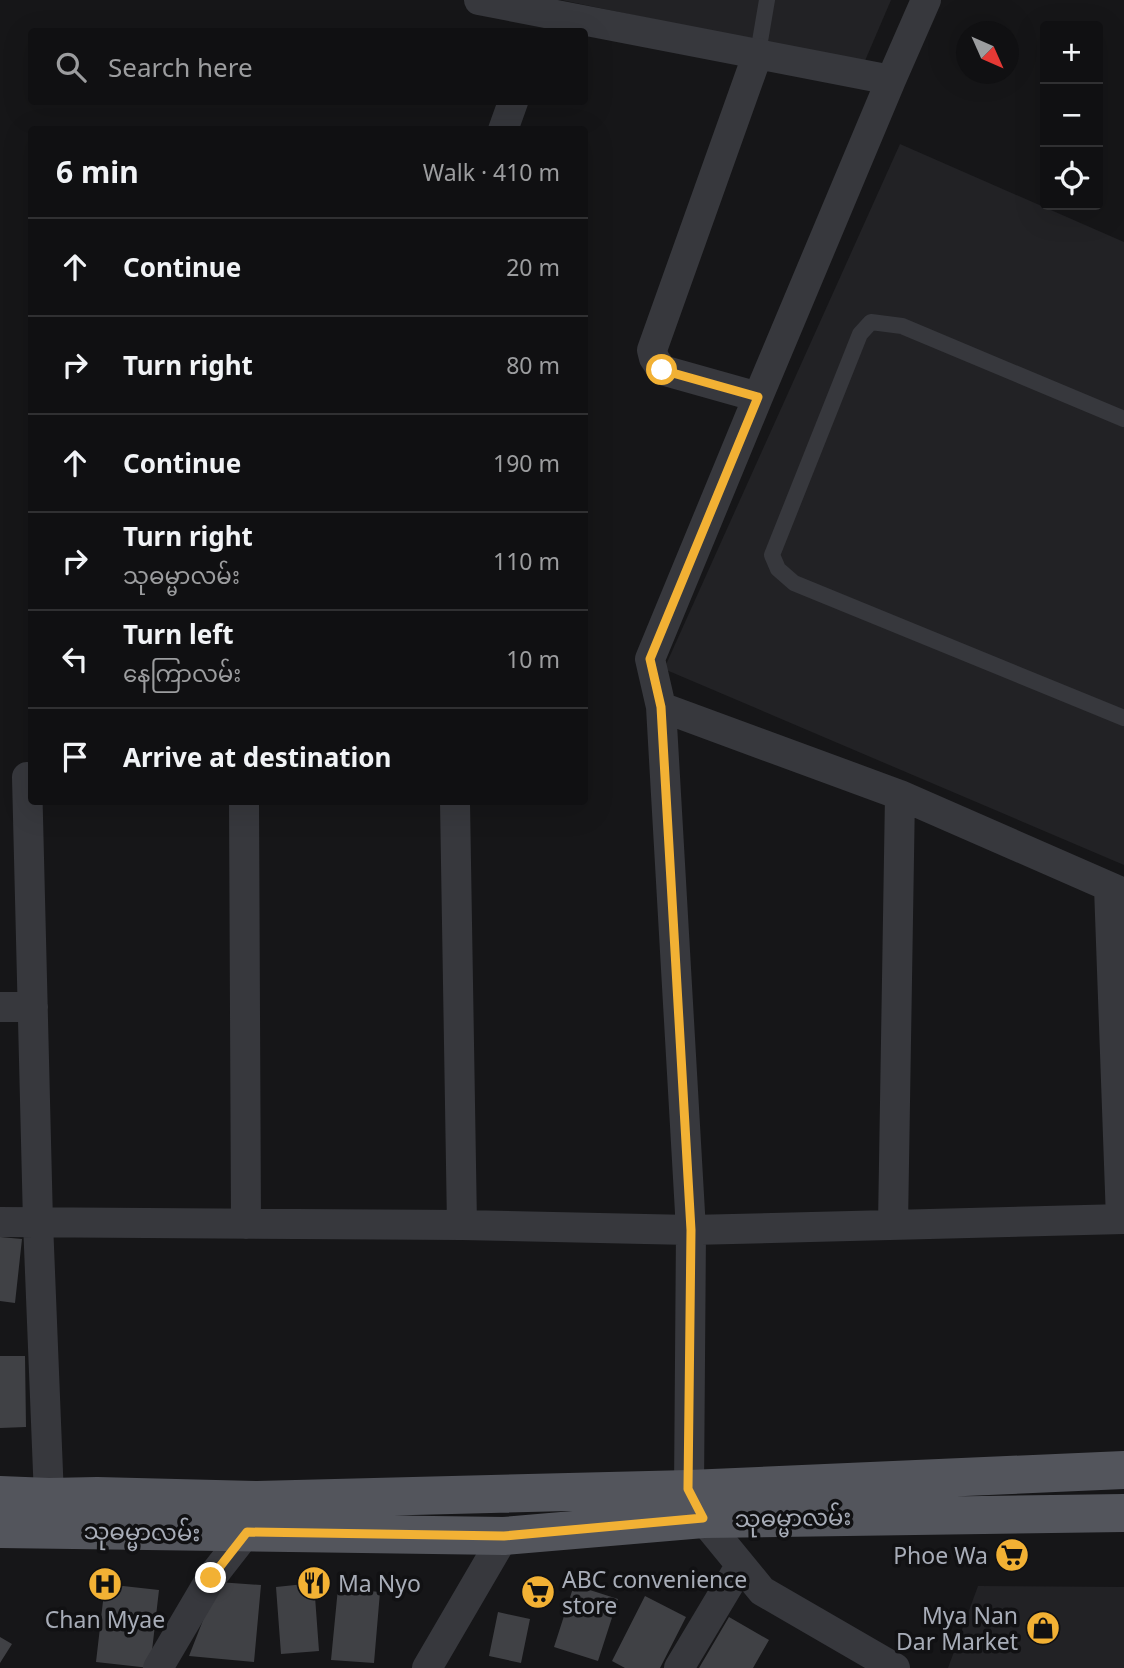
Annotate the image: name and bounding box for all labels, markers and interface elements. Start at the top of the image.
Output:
north arrow [956,21,1019,84]
map controls [1040,21,1103,210]
button: + [1040,21,1103,84]
search box [28,28,588,105]
icon: search [52,48,90,86]
text: Search here [108,49,253,85]
button: − [1040,84,1103,147]
button: locate [1040,147,1103,210]
text: 6 min [56,151,139,192]
text: Walk · 410 m [423,156,560,188]
icon: ahead [56,248,94,286]
text: Continue [123,249,241,285]
text: 20 m [506,251,560,283]
icon: right [56,346,94,384]
text: Turn right [123,347,253,383]
text: 80 m [506,349,560,381]
route start [646,354,677,385]
icon: ahead [56,444,94,482]
text: Continue [123,445,241,481]
text: 190 m [493,447,560,479]
text: Turn right [123,518,253,554]
icon: right [56,542,94,580]
text: 110 m [493,545,560,577]
text: သုဓမ္မာလမ်း [123,559,240,591]
text: Turn left [123,616,234,652]
icon: left [56,640,94,678]
text: 10 m [506,643,560,675]
text: နေကြာလမ်း [123,657,241,689]
icon: arrive [56,738,94,776]
text: Arrive at destination [123,739,392,775]
street label: သုဓမ္မာလမ်း [734,1500,852,1539]
street label: သုဓမ္မာလမ်း [83,1514,201,1553]
supermarket icon: Phoe Wa [993,1536,1031,1574]
place label: Phoe Wa [893,1539,988,1571]
route end [195,1562,226,1593]
place label: ABC convenience store [562,1563,747,1621]
restaurant icon: Ma Nyo [295,1564,333,1602]
hospital icon: Chan Myae [86,1565,124,1603]
place label: Ma Nyo [338,1567,421,1599]
supermarket icon: ABC convenience store [519,1573,557,1611]
place label: Mya Nan Dar Market [896,1599,1018,1657]
place label: Chan Myae [45,1603,165,1635]
shop icon: Mya Nan Dar Market [1024,1609,1062,1647]

